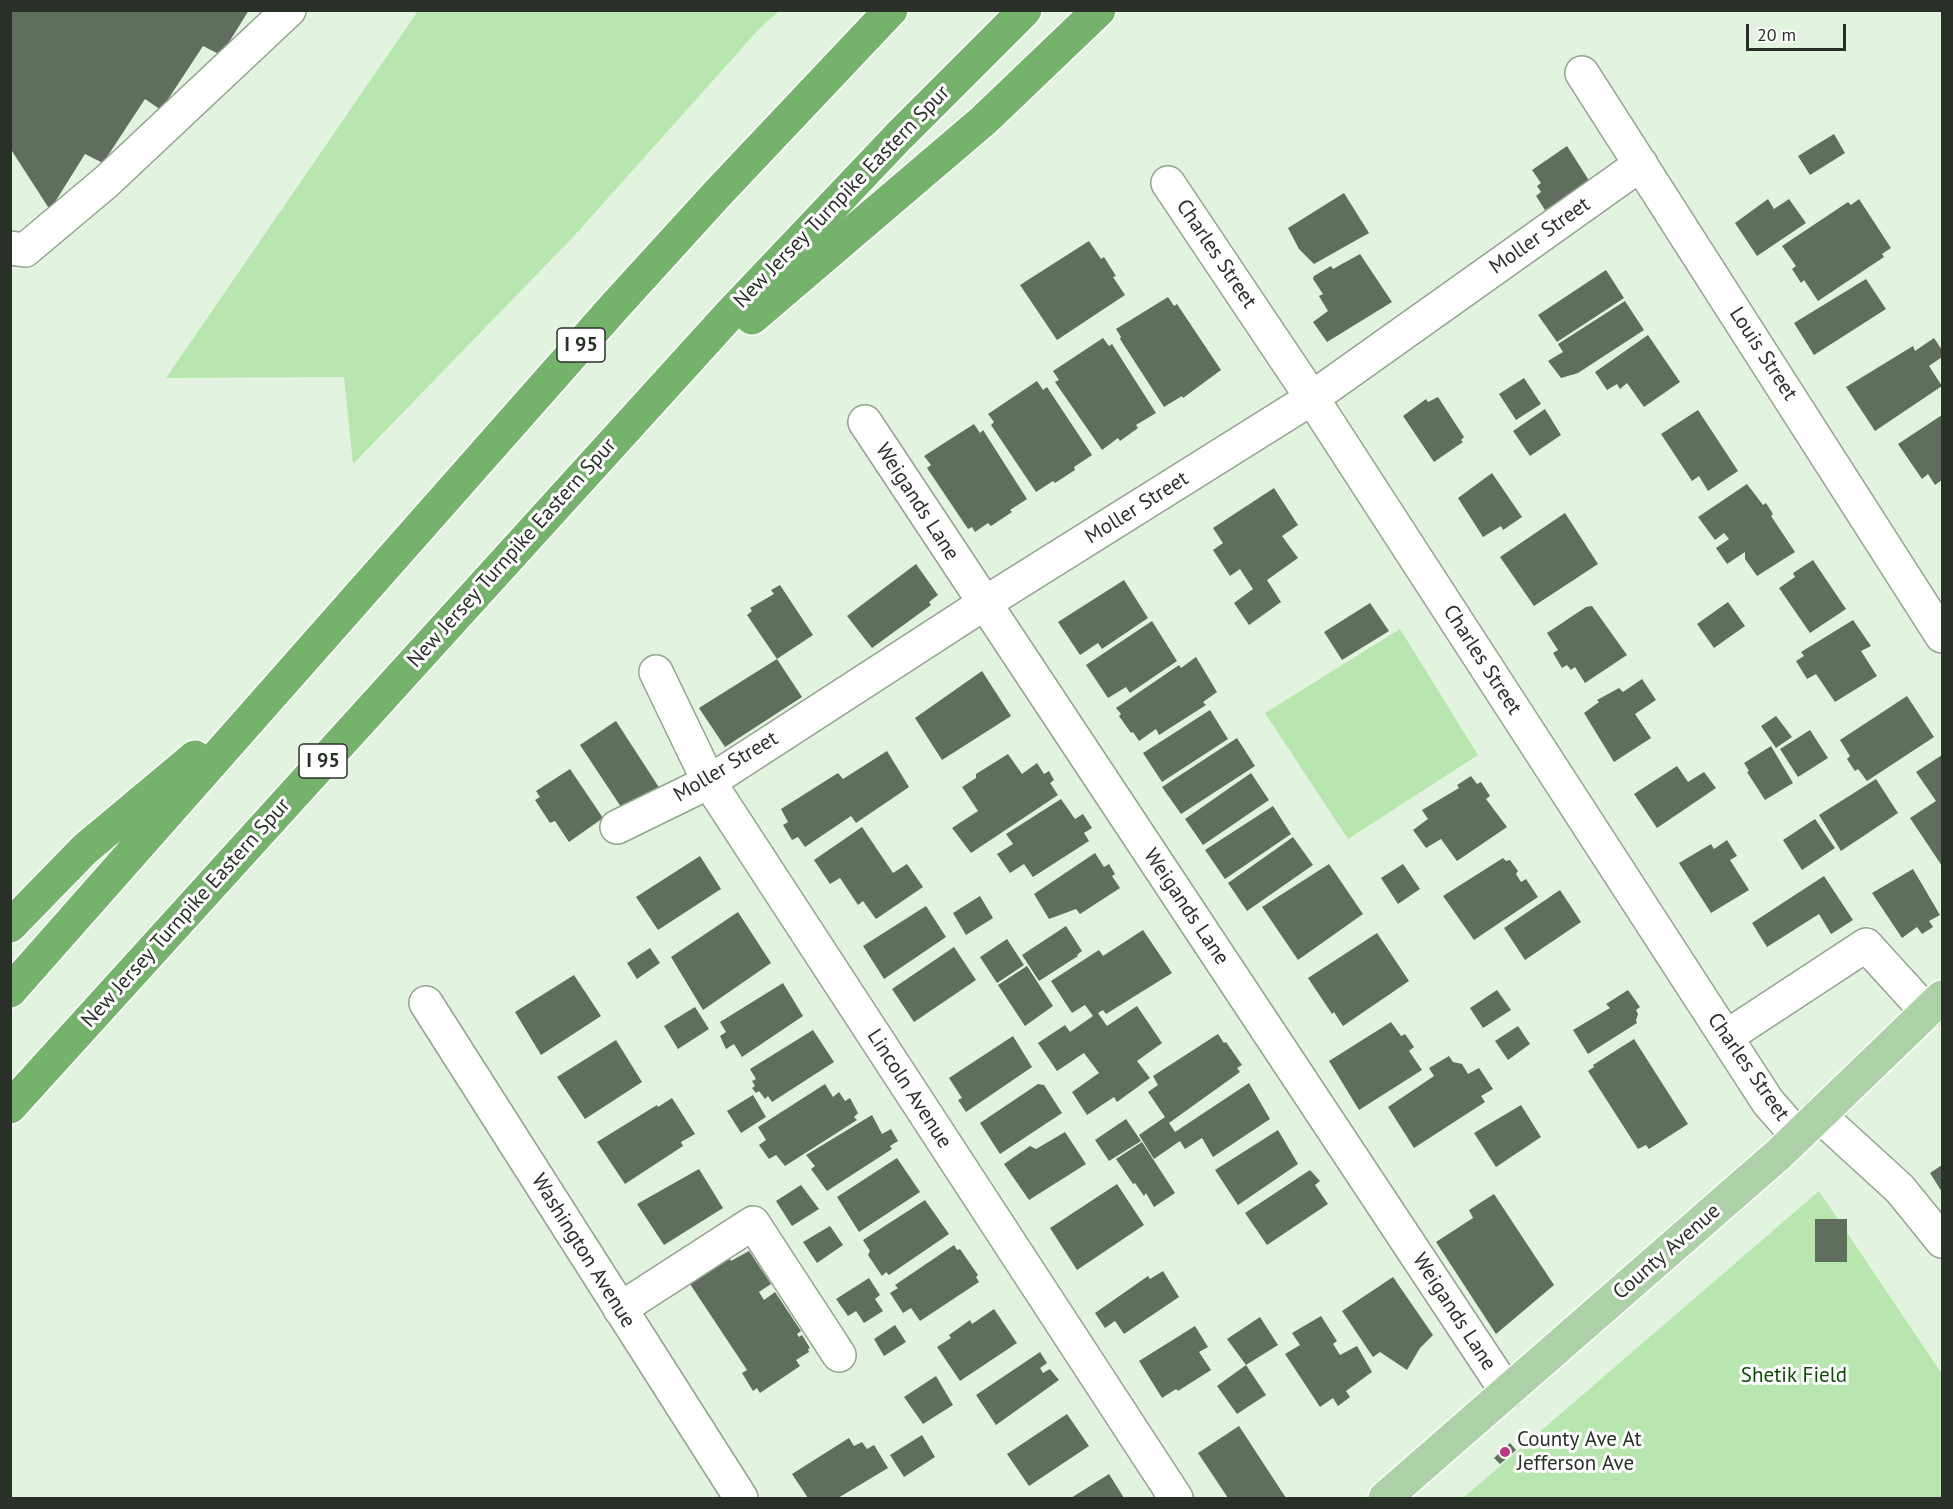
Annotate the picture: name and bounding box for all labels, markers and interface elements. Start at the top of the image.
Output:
scale bar [1749,12,1850,50]
text: 20 m [1757,23,1796,46]
street label: New Jersey Turnpike Eastern Spur [729,80,955,314]
street label: Moller Street [1485,192,1595,280]
street label: Charles Street [1170,195,1262,313]
street label: Louis Street [1724,303,1802,405]
road number: I 95 [557,328,605,362]
street label: New Jersey Turnpike Eastern Spur [402,433,622,673]
street label: Weigands Lane [870,439,964,565]
street label: Moller Street [1081,466,1193,550]
street label: Charles Street [1437,600,1527,720]
street label: Moller Street [669,726,783,808]
road number: I 95 [299,744,347,778]
street label: New Jersey Turnpike Eastern Spur [76,793,296,1033]
street label: Weigands Lane [1138,844,1234,970]
street label: Charles Street [1702,1008,1794,1126]
street label: Lincoln Avenue [861,1025,957,1153]
street label: Washington Avenue [526,1169,640,1333]
street label: County Avenue [1608,1199,1726,1305]
street label: Weigands Lane [1407,1249,1501,1375]
park label: Shetik Field [1741,1363,1847,1389]
place label: County Ave At Jefferson Ave [1517,1427,1642,1477]
marker: County Ave At Jefferson Ave [1498,1445,1512,1459]

